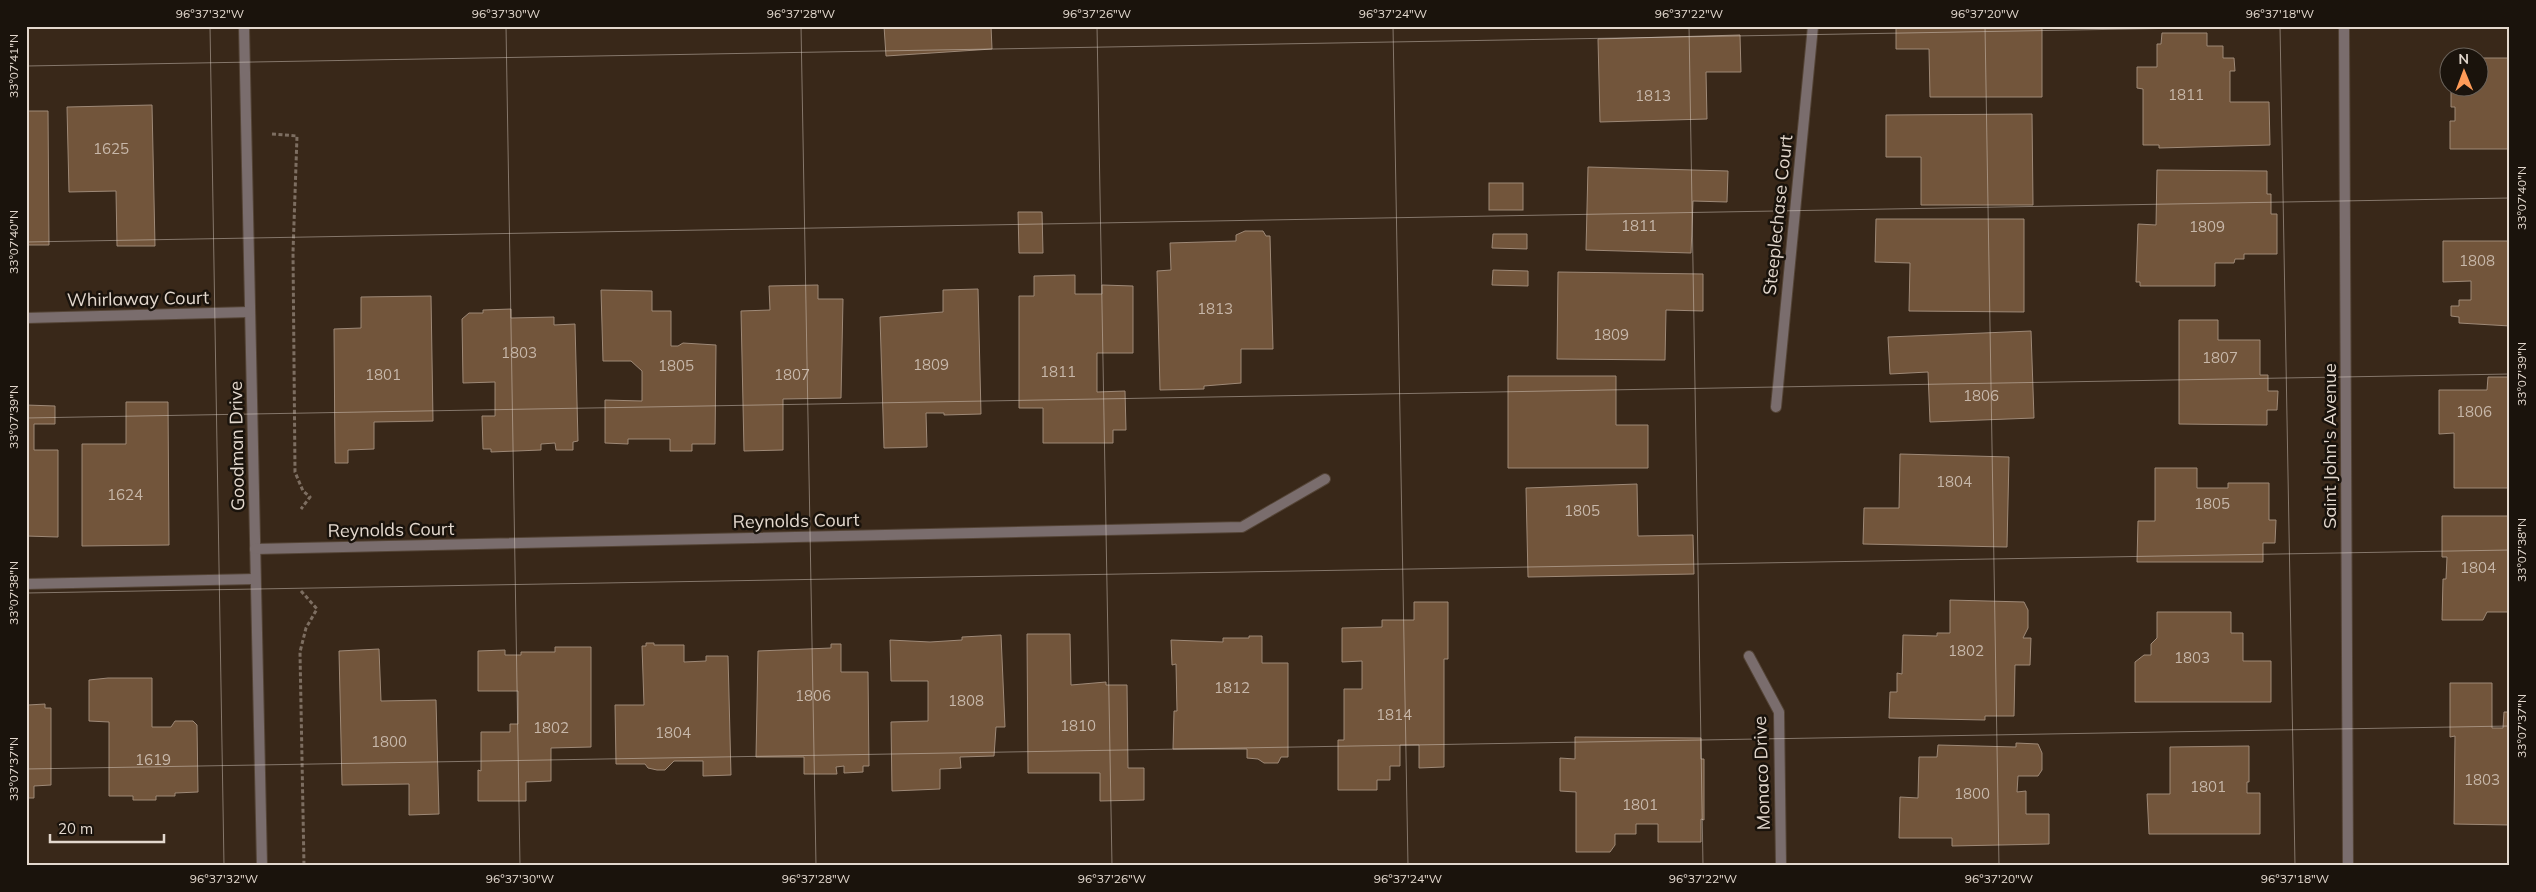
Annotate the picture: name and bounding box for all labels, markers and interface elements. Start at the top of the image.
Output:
text: 96°37'32"W [176,6,244,21]
text: 96°37'30"W [472,6,540,21]
text: 96°37'28"W [767,6,835,21]
text: 96°37'26"W [1063,6,1131,21]
text: 96°37'24"W [1359,6,1427,21]
text: 96°37'22"W [1655,6,1723,21]
text: 96°37'20"W [1951,6,2019,21]
text: 96°37'18"W [2246,6,2314,21]
text: 33°07'41"N [6,34,21,98]
north arrow [2438,48,2488,98]
text: N [2458,50,2469,68]
house number: 1811 [2168,85,2204,104]
house number: 1813 [1635,86,1671,105]
street label: Steeplechase Court [1758,134,1797,296]
house number: 1625 [93,139,129,158]
text: 33°07'40"N [2514,166,2529,230]
text: 33°07'40"N [6,210,21,274]
house number: 1811 [1621,216,1657,235]
house number: 1809 [2189,217,2225,236]
house number: 1808 [2459,251,2495,270]
street label: Whirlaway Court [67,286,209,311]
house number: 1813 [1197,299,1233,318]
house number: 1809 [1593,325,1629,344]
text: 33°07'39"N [2514,342,2529,406]
house number: 1803 [501,343,537,362]
house number: 1807 [2202,348,2238,367]
house number: 1809 [913,355,949,374]
house number: 1805 [658,356,694,375]
house number: 1811 [1040,362,1076,381]
street label: Saint John's Avenue [2318,363,2341,529]
house number: 1801 [365,365,401,384]
house number: 1807 [774,365,810,384]
street label: Goodman Drive [224,381,249,511]
text: 33°07'39"N [6,385,21,449]
house number: 1806 [1963,386,1999,405]
house number: 1806 [2456,402,2492,421]
house number: 1804 [1936,472,1972,491]
house number: 1624 [107,485,143,504]
house number: 1805 [2194,494,2230,513]
house number: 1805 [1564,501,1600,520]
street label: Reynolds Court [732,508,860,533]
street label: Reynolds Court [327,517,455,542]
text: 33°07'38"N [2514,518,2529,582]
house number: 1804 [2460,558,2496,577]
text: 33°07'38"N [6,561,21,625]
house number: 1802 [1948,641,1984,660]
house number: 1803 [2174,648,2210,667]
house number: 1812 [1214,678,1250,697]
house number: 1806 [795,686,831,705]
house number: 1808 [948,691,984,710]
text: 33°07'37"N [2514,694,2529,758]
house number: 1814 [1376,705,1412,724]
house number: 1810 [1060,716,1096,735]
street label: Monaco Drive [1748,716,1775,831]
house number: 1802 [533,718,569,737]
house number: 1804 [655,723,691,742]
house number: 1800 [371,732,407,751]
text: 33°07'37"N [6,737,21,801]
house number: 1619 [135,750,171,769]
house number: 1803 [2464,770,2500,789]
house number: 1801 [2190,777,2226,796]
house number: 1800 [1954,784,1990,803]
house number: 1801 [1622,795,1658,814]
scale bar [50,812,164,844]
text: 20 m [58,819,93,838]
text: 96°37'32"W [190,871,258,886]
text: 96°37'30"W [486,871,554,886]
text: 96°37'28"W [782,871,850,886]
text: 96°37'26"W [1078,871,1146,886]
text: 96°37'24"W [1374,871,1442,886]
text: 96°37'22"W [1669,871,1737,886]
text: 96°37'20"W [1965,871,2033,886]
text: 96°37'18"W [2261,871,2329,886]

